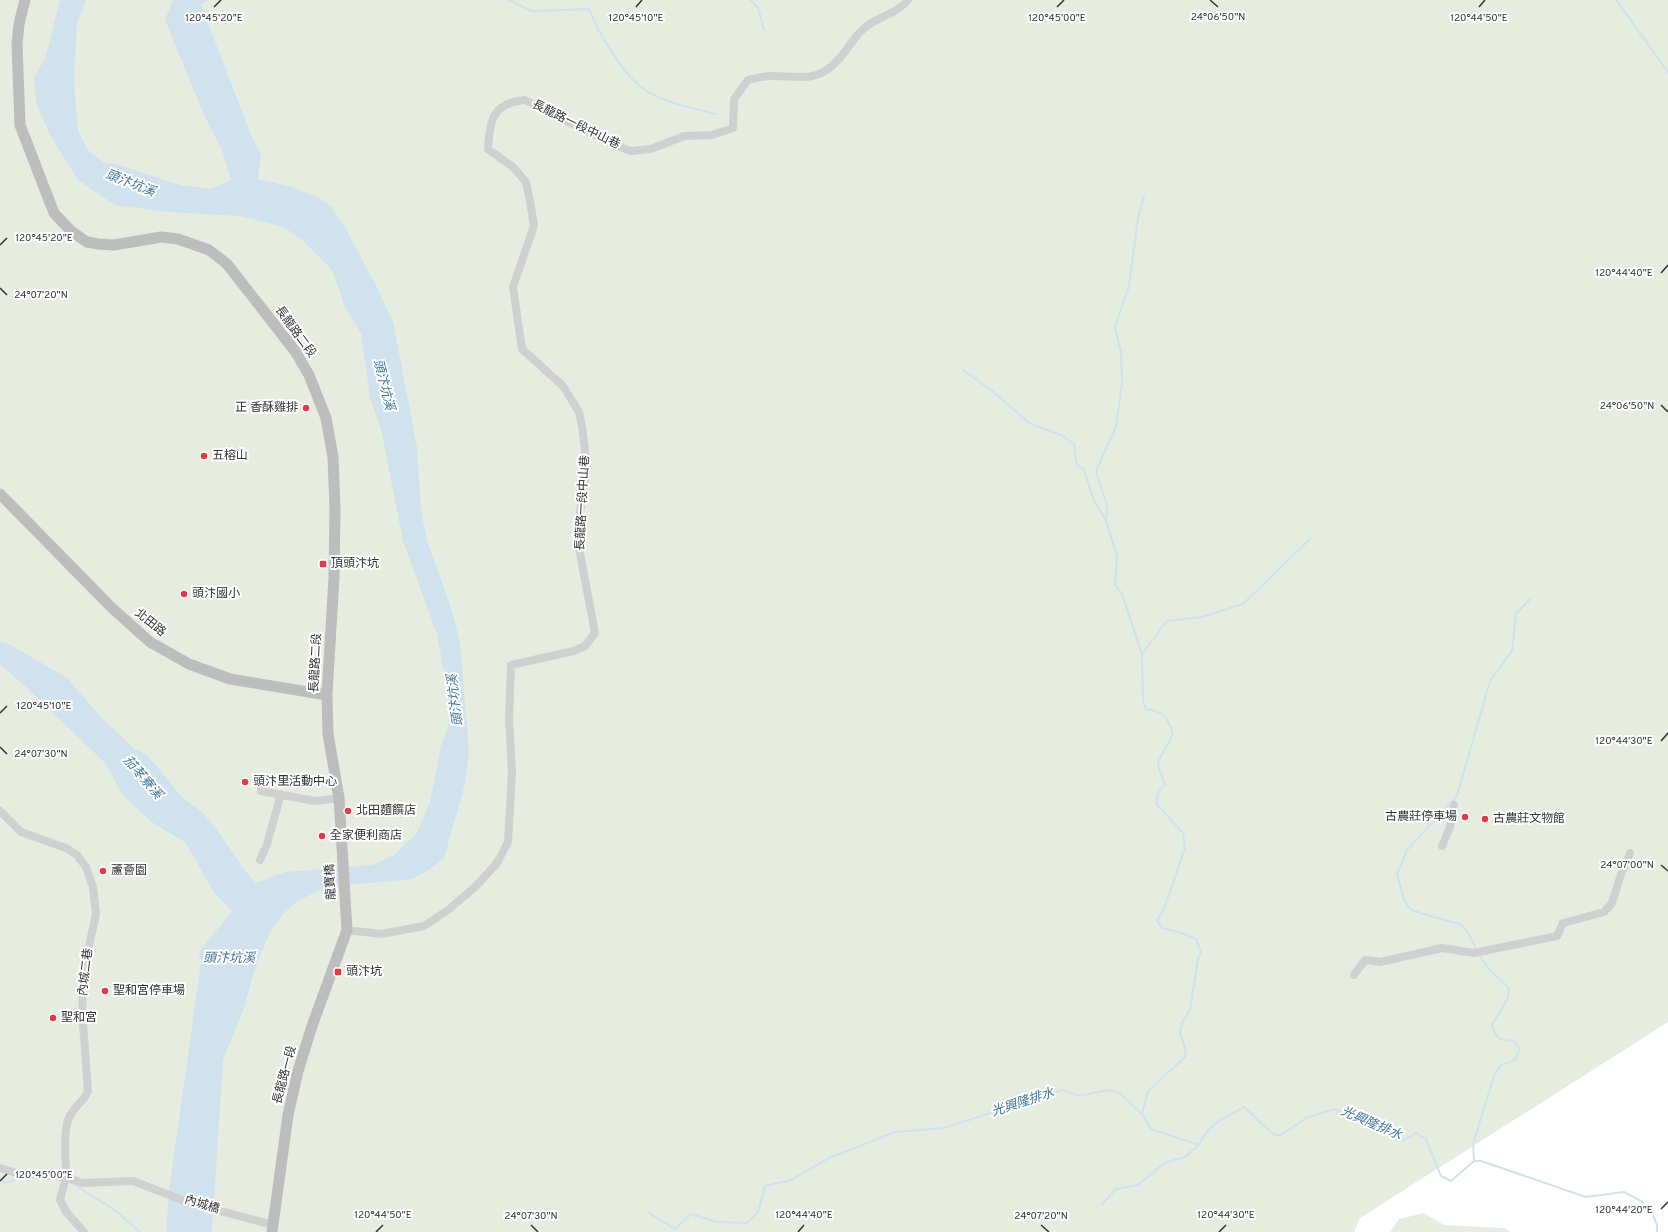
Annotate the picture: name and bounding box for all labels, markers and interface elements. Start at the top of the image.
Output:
text: 24°06'50"N [1191,11,1245,24]
text: 120°45'20"E [185,12,243,25]
text: 120°45'10"E [608,12,664,25]
text: 120°45'00"E [1028,12,1086,25]
text: 120°44'50"E [1450,12,1508,25]
street label: 長龍路一段中山巷 [529,97,623,153]
water label: 頭汴坑溪 [103,166,159,202]
text: 120°45'20"E [15,232,73,245]
text: 120°44'40"E [1595,267,1653,280]
text: 24°07'20"N [14,289,68,302]
street label: 長龍路二段 [271,303,319,361]
water label: 頭汴坑溪 [369,358,399,414]
place label: 正 香酥雞排 [235,400,298,416]
text: 24°06'50"N [1600,400,1654,413]
marker: 正 香酥雞排 [301,403,311,413]
place label: 五榕山 [212,448,248,464]
marker: 五榕山 [199,451,209,461]
street label: 長龍路一段中山巷 [572,455,594,551]
place label: 頂頭汴坑 [331,556,379,572]
marker: 頂頭汴坑 [318,559,328,569]
place label: 頭汴國小 [192,586,240,602]
marker: 頭汴國小 [179,589,189,599]
street label: 北田路 [131,605,169,641]
street label: 長龍路二段 [306,633,326,693]
water label: 頭汴坑溪 [444,671,467,727]
text: 120°45'10"E [16,700,72,713]
text: 120°44'30"E [1595,735,1653,748]
text: 24°07'30"N [14,748,68,761]
water label: 茄苳寮溪 [119,753,166,804]
place label: 頭汴里活動中心 [253,774,337,790]
marker: 頭汴里活動中心 [240,777,250,787]
place label: 北田麵饌店 [356,803,416,819]
marker: 北田麵饌店 [343,806,353,816]
place label: 古農莊停車場 [1385,809,1457,825]
place label: 古農莊文物館 [1493,811,1565,827]
marker: 古農莊停車場 [1460,812,1470,822]
marker: 古農莊文物館 [1480,814,1490,824]
place label: 全家便利商店 [330,828,402,844]
marker: 全家便利商店 [317,831,327,841]
text: 24°07'00"N [1600,859,1654,872]
place label: 蘆薈園 [111,863,147,879]
street label: 龍寶橋 [322,864,340,900]
marker: 蘆薈園 [98,866,108,876]
street label: 內城二巷 [75,947,97,997]
water label: 頭汴坑溪 [203,950,257,967]
place label: 頭汴坑 [346,964,382,980]
marker: 頭汴坑 [333,967,343,977]
place label: 聖和宮停車場 [113,983,185,999]
marker: 聖和宮停車場 [100,986,110,996]
place label: 聖和宮 [61,1010,97,1026]
marker: 聖和宮 [48,1013,58,1023]
street label: 長龍路一段 [270,1044,300,1106]
water label: 光興隆排水 [990,1085,1057,1121]
water label: 光興隆排水 [1338,1104,1405,1144]
text: 120°45'00"E [15,1169,73,1182]
street label: 內城橋 [182,1192,222,1218]
text: 120°44'20"E [1595,1204,1653,1217]
text: 120°44'50"E [354,1209,412,1222]
text: 120°44'40"E [775,1209,833,1222]
text: 120°44'30"E [1197,1209,1255,1222]
text: 24°07'30"N [504,1210,558,1223]
text: 24°07'20"N [1014,1210,1068,1223]

